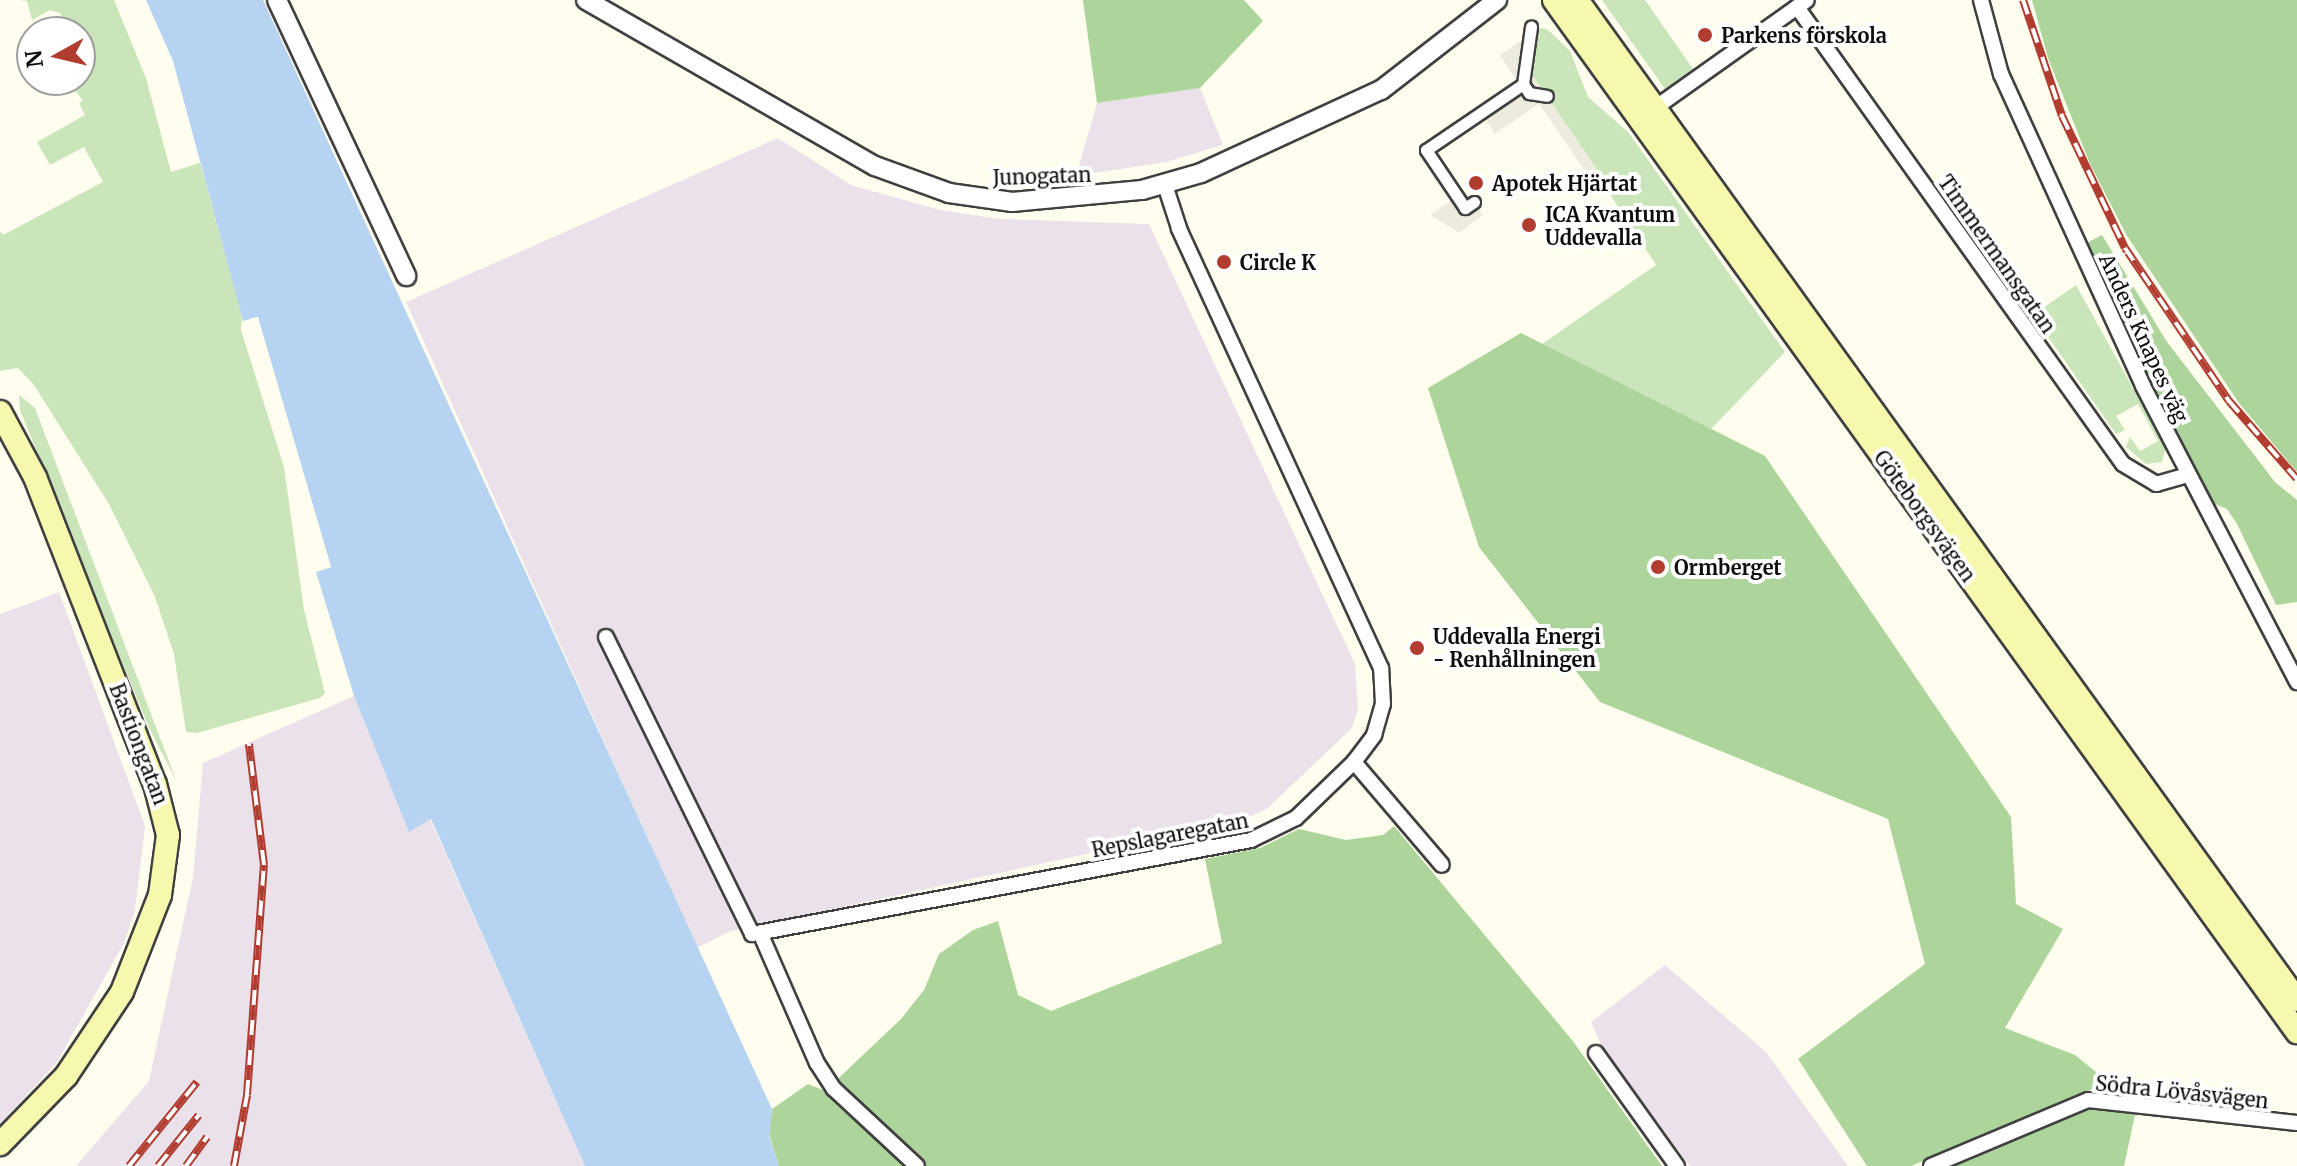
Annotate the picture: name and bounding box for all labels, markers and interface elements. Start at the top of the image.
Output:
north arrow [16,16,96,96]
place label: Parkens förskola [1721,23,1887,47]
marker: Parkens förskola [1696,26,1714,44]
text: N [19,49,49,70]
street label: Junogatan [992,162,1092,190]
street label: Timmermansgatan [1933,170,2061,338]
place label: Apotek Hjärtat [1492,171,1637,195]
marker: Apotek Hjärtat [1467,174,1485,192]
place label: ICA Kvantum Uddevalla [1545,202,1675,249]
marker: ICA Kvantum Uddevalla [1520,216,1538,234]
place label: Circle K [1240,250,1316,274]
street label: Anders Knapes väg [2094,250,2194,426]
marker: Circle K [1215,253,1233,271]
street label: Göteborgsvägen [1869,446,1981,586]
place label: Ormberget [1674,555,1782,579]
marker: Ormberget [1649,558,1667,576]
place label: Uddevalla Energi - Renhållningen [1433,624,1601,671]
marker: Uddevalla Energi - Renhållningen [1408,639,1426,657]
street label: Bastiongatan [105,680,173,808]
street label: Repslagaregatan [1090,808,1250,862]
street label: Södra Lövåsvägen [2094,1071,2270,1113]

